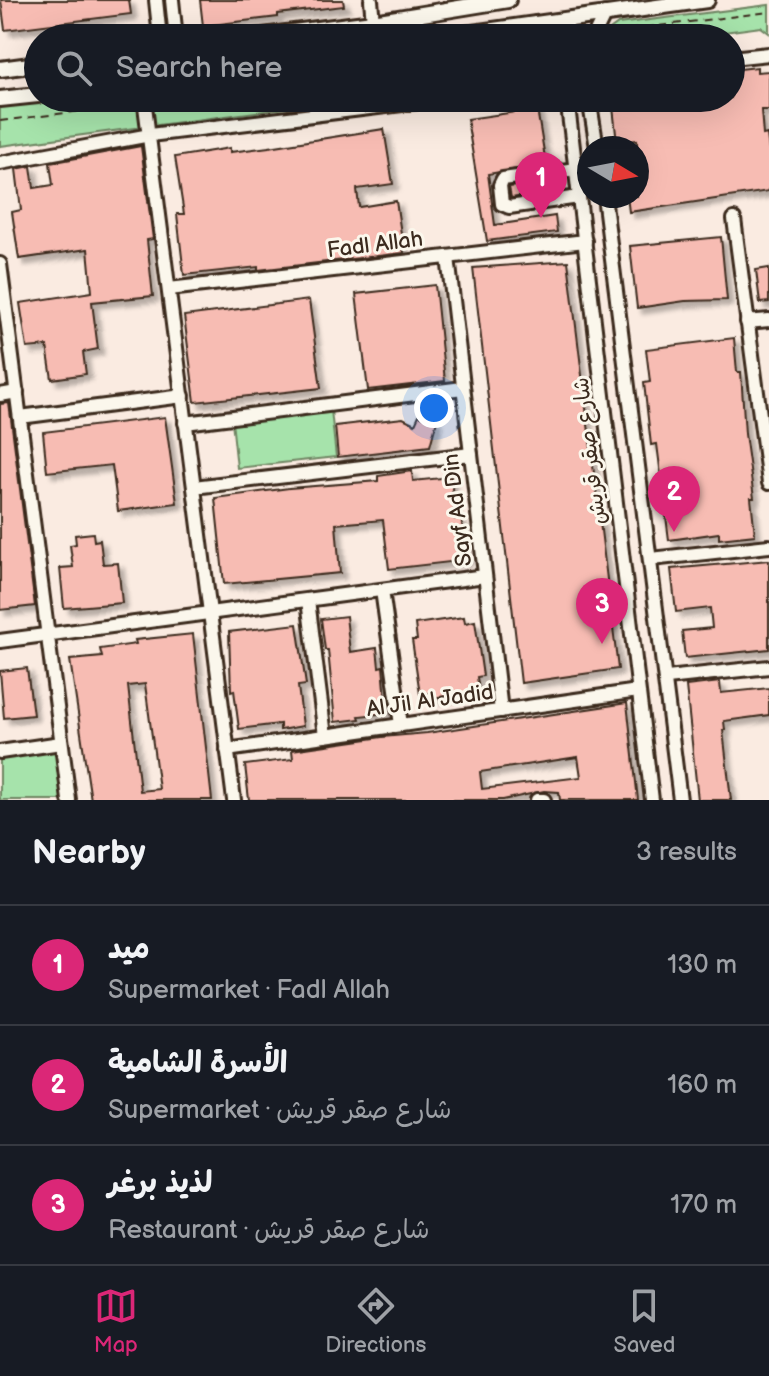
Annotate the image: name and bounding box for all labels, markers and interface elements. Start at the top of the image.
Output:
search box [24,24,745,112]
icon: search [52,46,96,90]
text: Search here [116,50,282,86]
north arrow [577,136,649,208]
pin: 1 [515,152,567,218]
street label: Fadl Allah [326,226,424,264]
street label: شارع صقر قريش [568,376,613,526]
your location [414,388,454,428]
street label: Sayf Ad Din [438,452,478,568]
pin: 2 [648,466,700,532]
pin: 3 [576,578,628,644]
street label: Al Jil Al Jadid [365,679,495,723]
text: Nearby [32,832,146,873]
text: 3 results [636,837,737,868]
text: ميد [108,931,150,967]
text: 1 [53,950,63,981]
text: 130 m [667,950,737,981]
text: Supermarket · Fadl Allah [108,975,390,1006]
text: الأسرة الشامية [108,1045,288,1081]
text: 2 [50,1070,66,1101]
text: 160 m [667,1070,737,1101]
text: Supermarket · شارع صقر قريش [108,1095,452,1126]
text: لذيذ برغر [108,1165,213,1201]
text: 3 [50,1190,66,1221]
text: 170 m [670,1190,737,1221]
text: Restaurant · شارع صقر قريش [108,1215,430,1246]
tab: Map [94,1284,138,1359]
tab: Directions [325,1284,426,1359]
tab: Saved [614,1284,675,1359]

